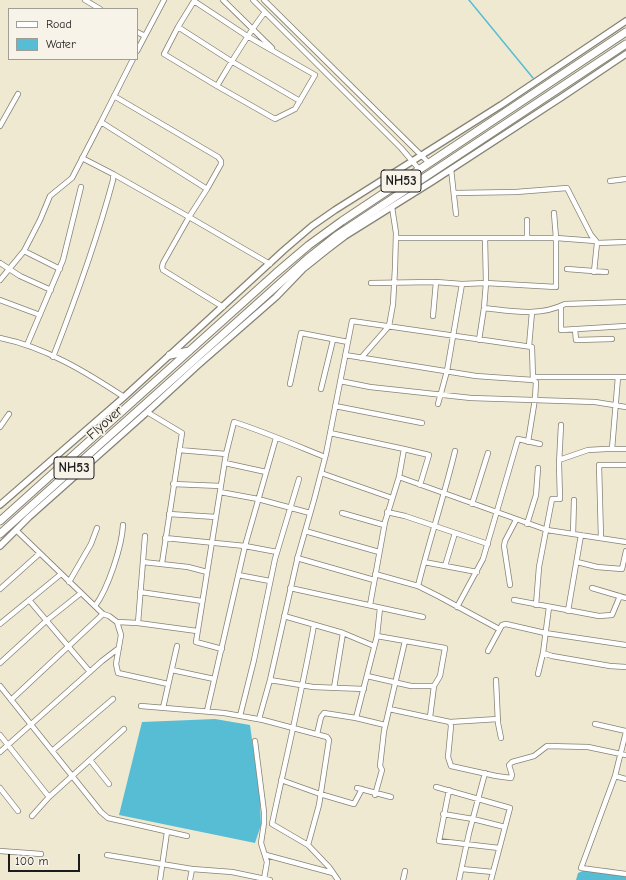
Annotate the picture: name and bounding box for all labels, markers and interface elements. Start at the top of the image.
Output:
legend [8,8,138,60]
text: Road [46,17,72,31]
text: Water [46,37,76,51]
road number: NH53 [381,170,421,192]
street label: Flyover [84,403,126,443]
road number: NH53 [54,457,94,479]
scale bar [10,846,82,872]
text: 100 m [15,854,48,868]

